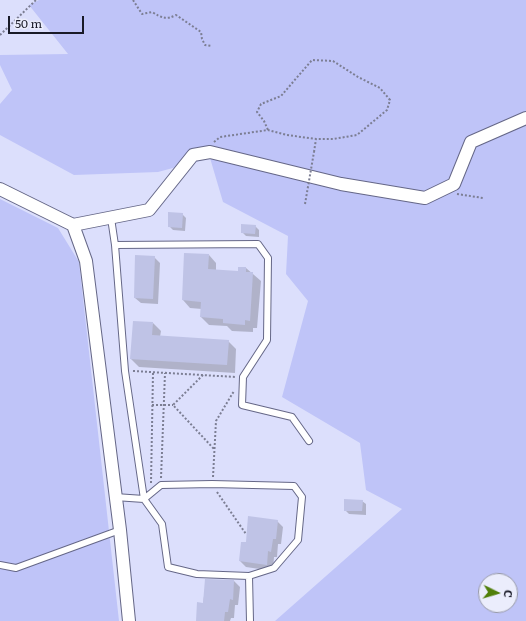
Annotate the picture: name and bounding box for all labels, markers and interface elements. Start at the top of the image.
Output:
scale bar [10,8,86,34]
text: 50 m [15,14,42,32]
north arrow [478,573,518,613]
text: С [501,589,517,599]

